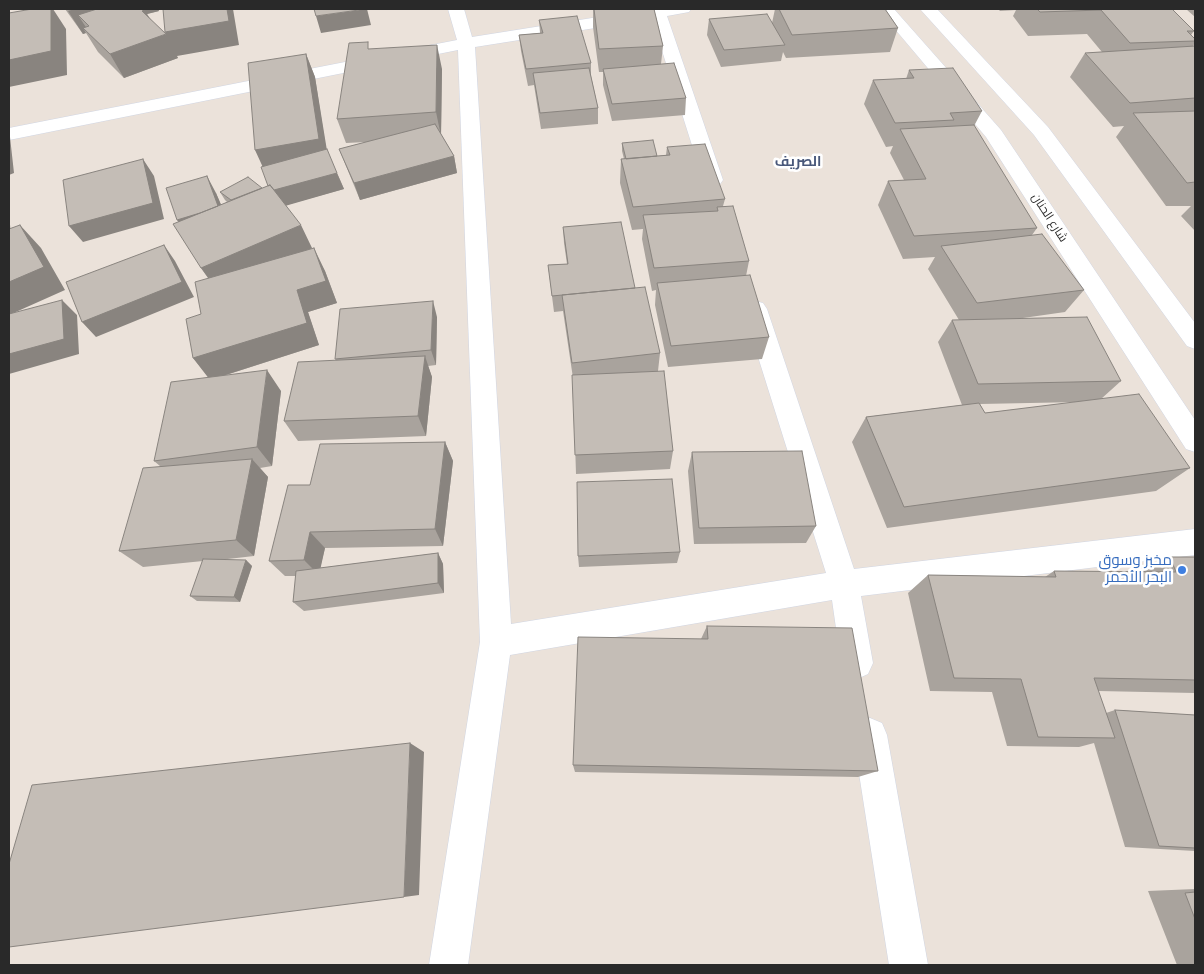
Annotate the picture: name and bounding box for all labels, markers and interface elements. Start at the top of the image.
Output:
district label: الصريف [775,154,821,170]
street label: شارع الحنان [1028,191,1070,245]
place label: مخبز وسوق البحر الأحمر [1098,552,1172,587]
marker: مخبز وسوق البحر الأحمر [1176,564,1188,576]

